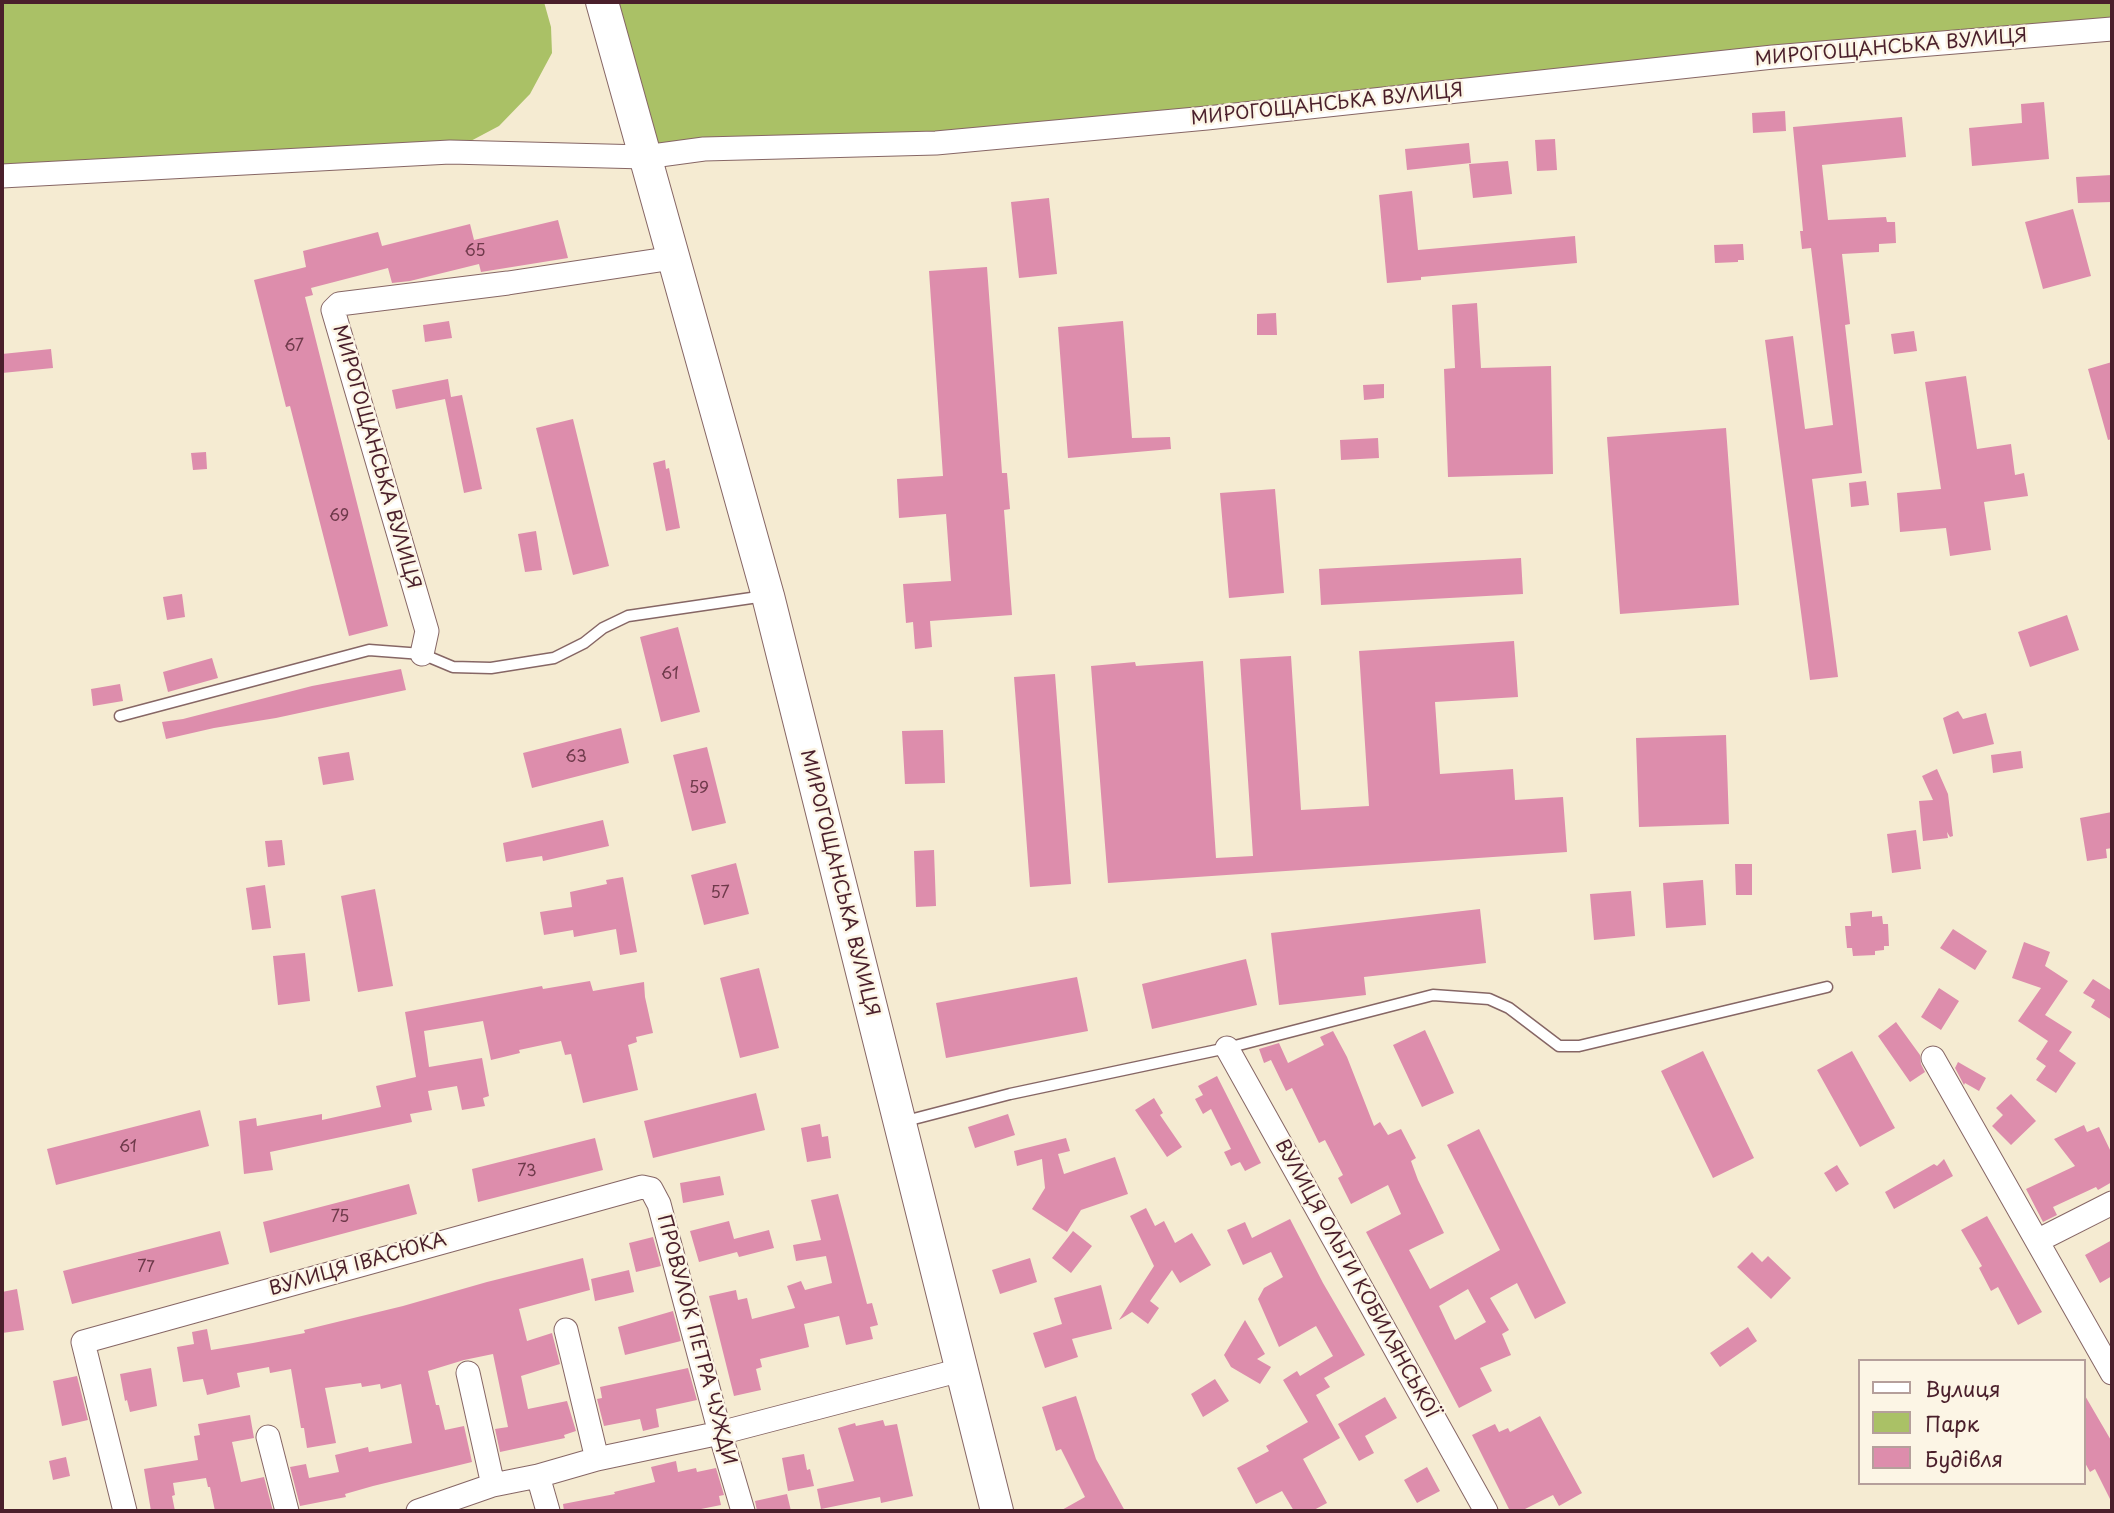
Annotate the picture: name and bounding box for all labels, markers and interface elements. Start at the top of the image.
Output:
street label: МИРОГОЩАНСЬКА ВУЛИЦЯ [1754,25,2028,71]
street label: МИРОГОЩАНСЬКА ВУЛИЦЯ [1190,79,1464,131]
house number: 65 [464,242,486,262]
street label: МИРОГОЩАНСЬКА ВУЛИЦЯ [327,322,425,592]
house number: 67 [284,337,304,357]
house number: 69 [329,507,349,527]
house number: 61 [661,665,679,685]
street label: МИРОГОЩАНСЬКА ВУЛИЦЯ [795,747,883,1019]
house number: 63 [565,748,587,768]
house number: 59 [689,779,709,799]
house number: 57 [710,884,730,904]
street label: ВУЛИЦЯ ОЛЬГИ КОБИЛЯНСЬКОЇ [1270,1136,1442,1422]
house number: 61 [119,1138,137,1158]
house number: 73 [517,1162,537,1182]
house number: 75 [331,1208,349,1228]
street label: ПРОВУЛОК ПЕТРА ЧУЖДИ [652,1212,740,1468]
street label: ВУЛИЦЯ ІВАСЮКА [267,1229,449,1301]
house number: 77 [137,1258,155,1278]
legend [1858,1359,2086,1485]
text: Вулиця [1925,1372,2001,1404]
text: Парк [1925,1407,1979,1439]
text: Будівля [1925,1442,2003,1474]

